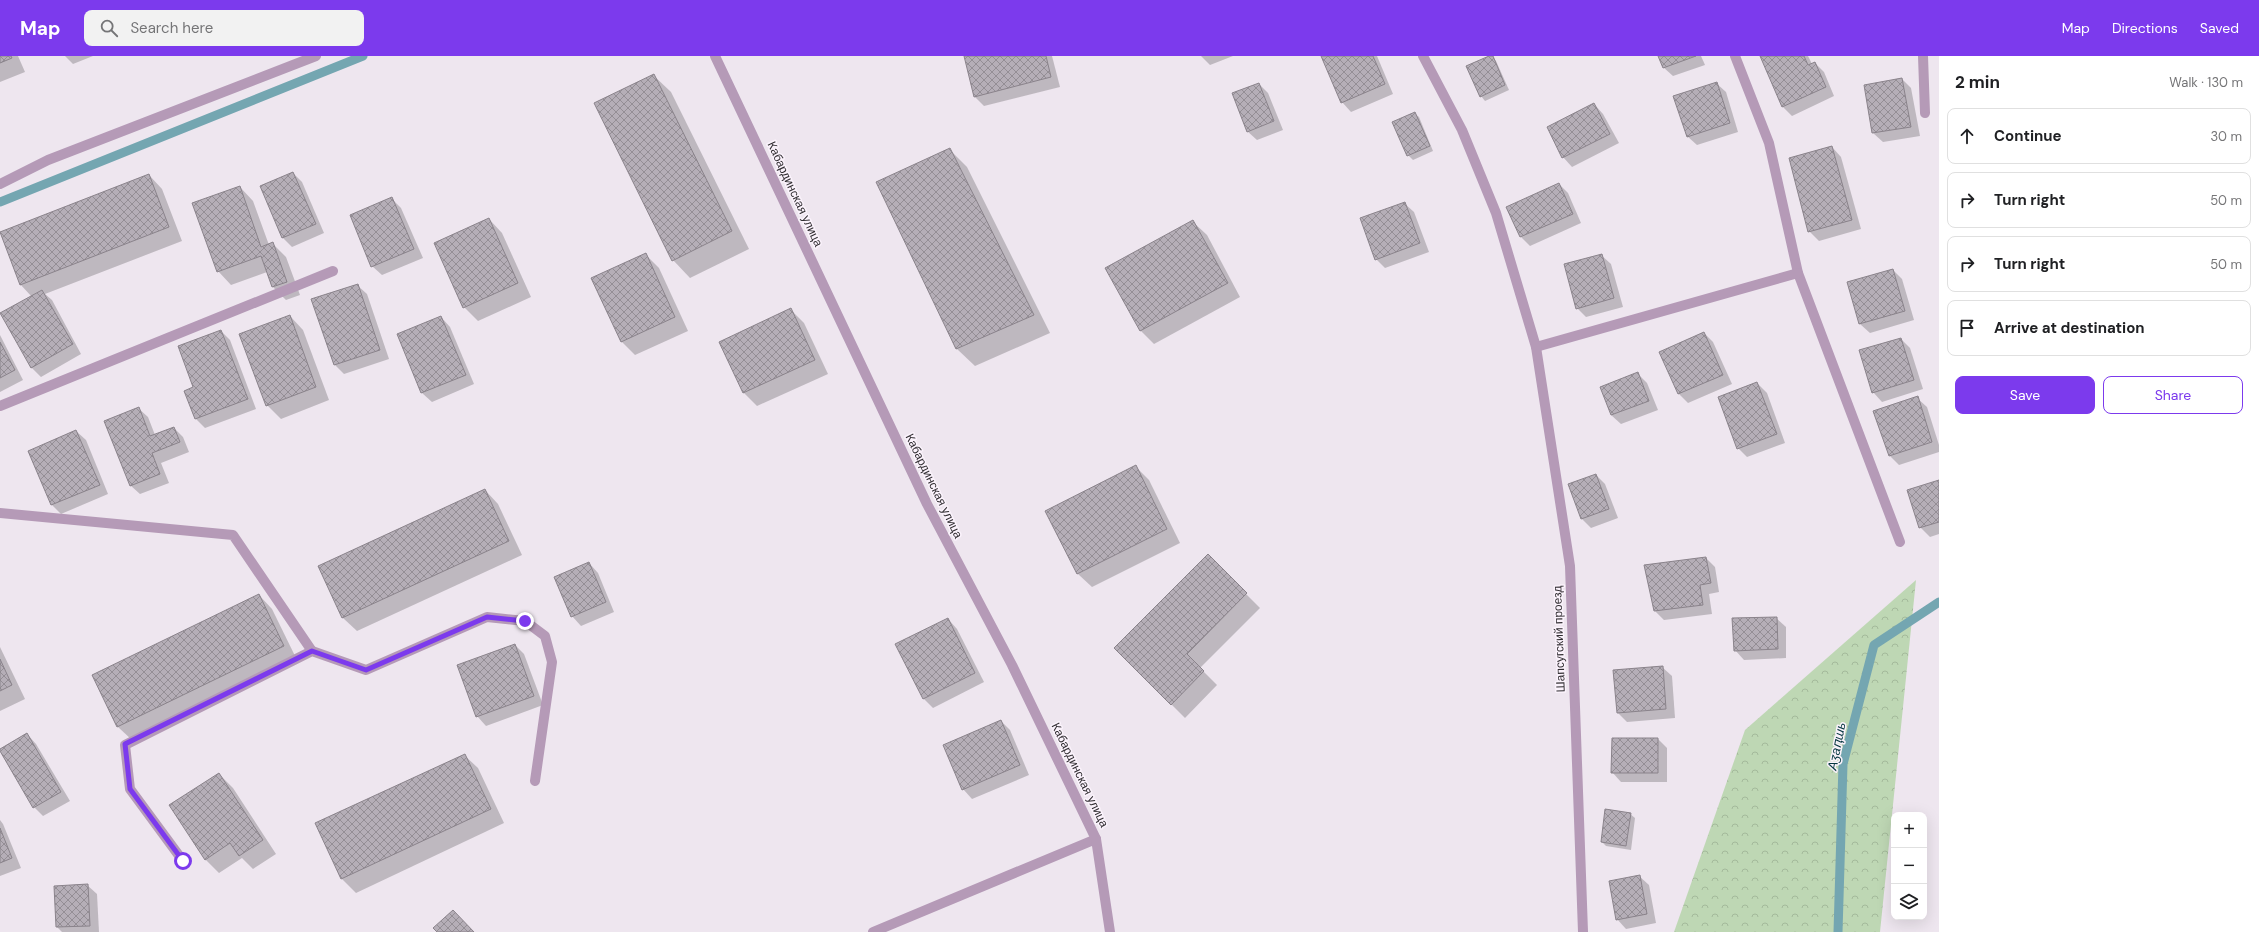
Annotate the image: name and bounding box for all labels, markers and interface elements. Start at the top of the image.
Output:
search box [84,10,364,46]
text: Map [20,16,60,41]
icon: search [98,17,120,39]
text: Search here [130,18,213,38]
text: Map [2062,19,2090,37]
text: Directions [2112,19,2178,37]
text: Saved [2200,19,2239,37]
text: 2 min [1955,71,2000,93]
text: Walk · 130 m [2169,74,2243,91]
icon: ahead [1956,125,1978,147]
text: Continue [1994,126,2062,146]
text: 30 m [2210,128,2242,145]
street label: Кабардинская улица [764,139,827,250]
icon: right [1956,189,1978,211]
text: Turn right [1994,190,2065,210]
text: 50 m [2210,192,2242,209]
icon: right [1956,253,1978,275]
text: Turn right [1994,254,2065,274]
text: 50 m [2210,256,2242,273]
icon: arrive [1956,317,1978,339]
text: Arrive at destination [1994,318,2145,338]
button: Save [1955,376,2095,414]
button: Share [2103,376,2243,414]
street label: Кабардинская улица [902,431,966,541]
street label: Шапсугский проезд [1549,585,1569,693]
route end [516,612,534,630]
street label: Кабардинская улица [1048,720,1112,830]
water label: Аӡаԥшь [1823,721,1849,772]
map controls [1891,812,1927,920]
button: + [1891,812,1927,848]
button: − [1891,848,1927,884]
route start [174,852,192,870]
button: layers [1891,884,1927,920]

